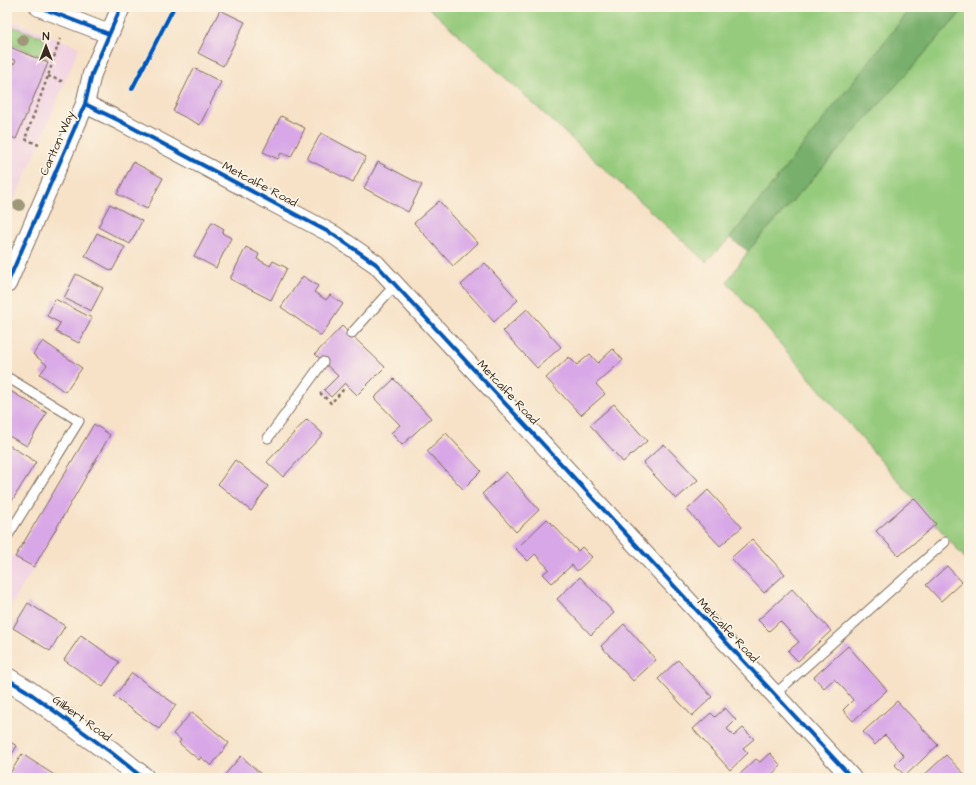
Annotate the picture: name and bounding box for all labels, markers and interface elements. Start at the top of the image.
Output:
north arrow [26,26,66,66]
text: N [43,29,50,44]
street label: Carlton Way [36,108,80,179]
street label: Metcalfe Road [219,157,300,211]
street label: Metcalfe Road [473,356,542,428]
street label: Metcalfe Road [693,594,762,666]
street label: Gilbert Road [49,691,115,746]

